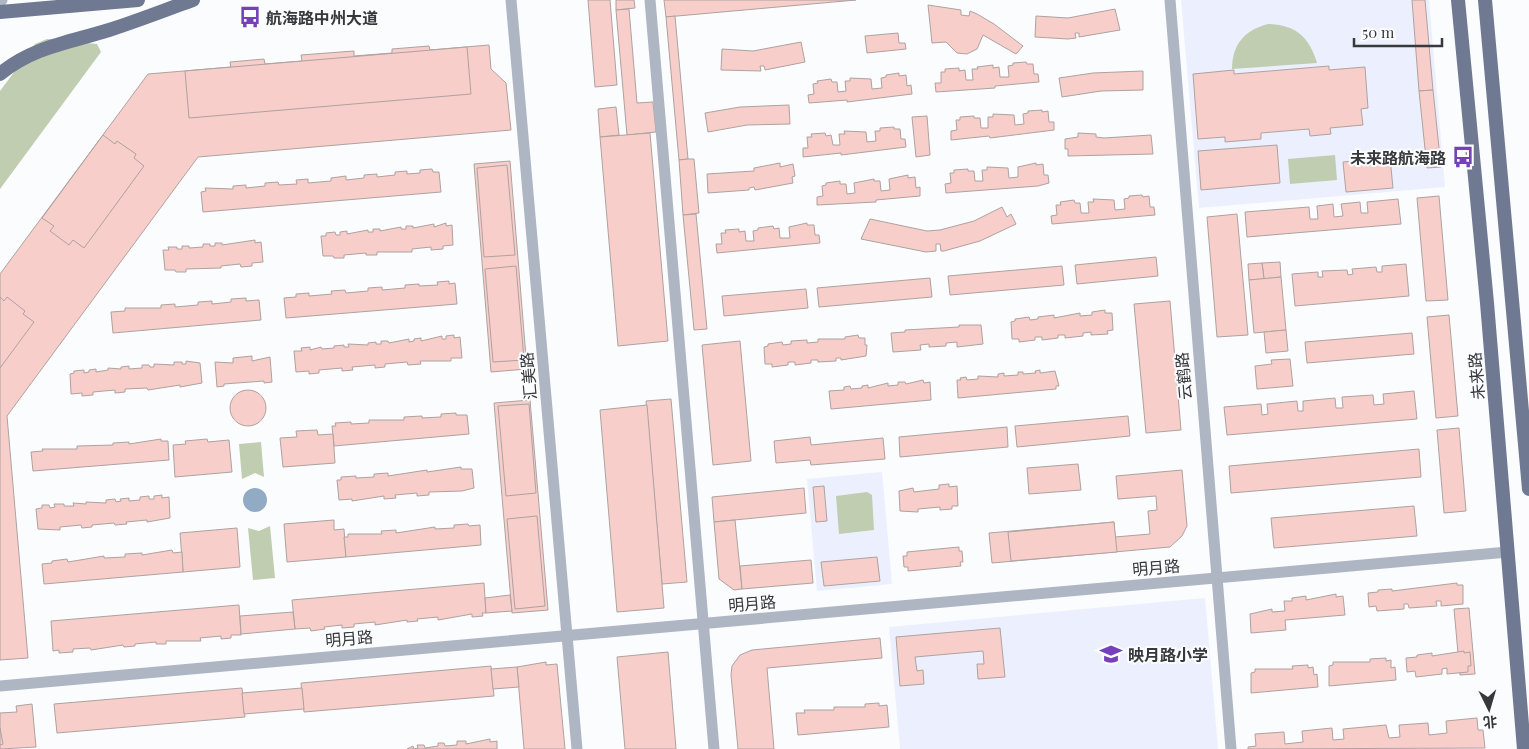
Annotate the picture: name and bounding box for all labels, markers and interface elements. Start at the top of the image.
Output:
bus stop icon: 航海路中州大道 [237,4,263,30]
place label: 航海路中州大道 [266,7,378,28]
scale bar [1354,15,1442,47]
text: 50 m [1362,22,1395,42]
bus stop icon: 未来路航海路 [1450,144,1476,170]
place label: 未来路航海路 [1350,147,1446,168]
street label: 汇美路 [515,351,541,401]
street label: 云鹤路 [1170,351,1196,401]
street label: 未来路 [1463,351,1489,401]
street label: 明月路 [1131,554,1181,580]
street label: 明月路 [727,590,777,616]
street label: 明月路 [324,625,374,651]
school or university icon: 映月路小学 [1098,641,1124,667]
place label: 映月路小学 [1128,644,1208,665]
north arrow [1464,684,1514,734]
text: 北 [1482,712,1498,733]

